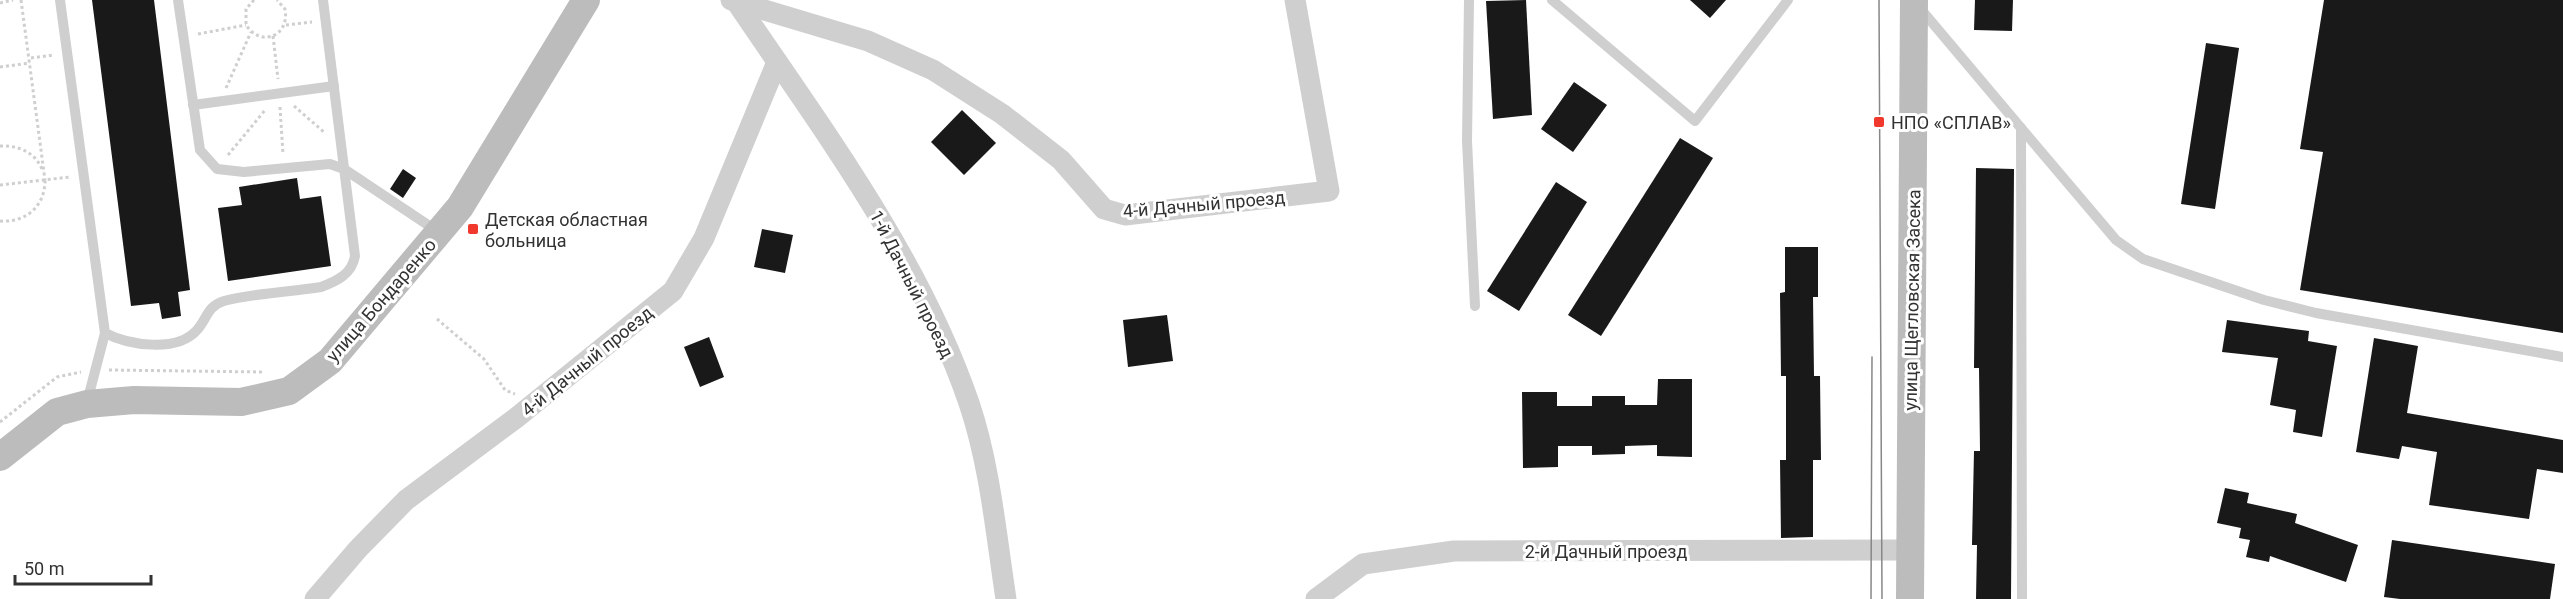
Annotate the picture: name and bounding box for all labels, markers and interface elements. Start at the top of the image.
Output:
place label: НПО «СПЛАВ» [1891,112,2011,133]
marker: НПО «СПЛАВ» [1872,115,1886,129]
street label: 4-й Дачный проезд [1122,186,1286,222]
street label: улица Щегловская Засека [1900,189,1924,411]
street label: 1-й Дачный проезд [866,207,958,361]
place label: Детская областная больница [485,209,648,251]
marker: Детская областная больница [466,222,480,236]
street label: улица Бондаренко [322,234,440,366]
street label: 4-й Дачный проезд [517,302,657,420]
street label: 2-й Дачный проезд [1525,541,1687,562]
scale bar [15,548,152,586]
text: 50 m [24,558,64,579]

